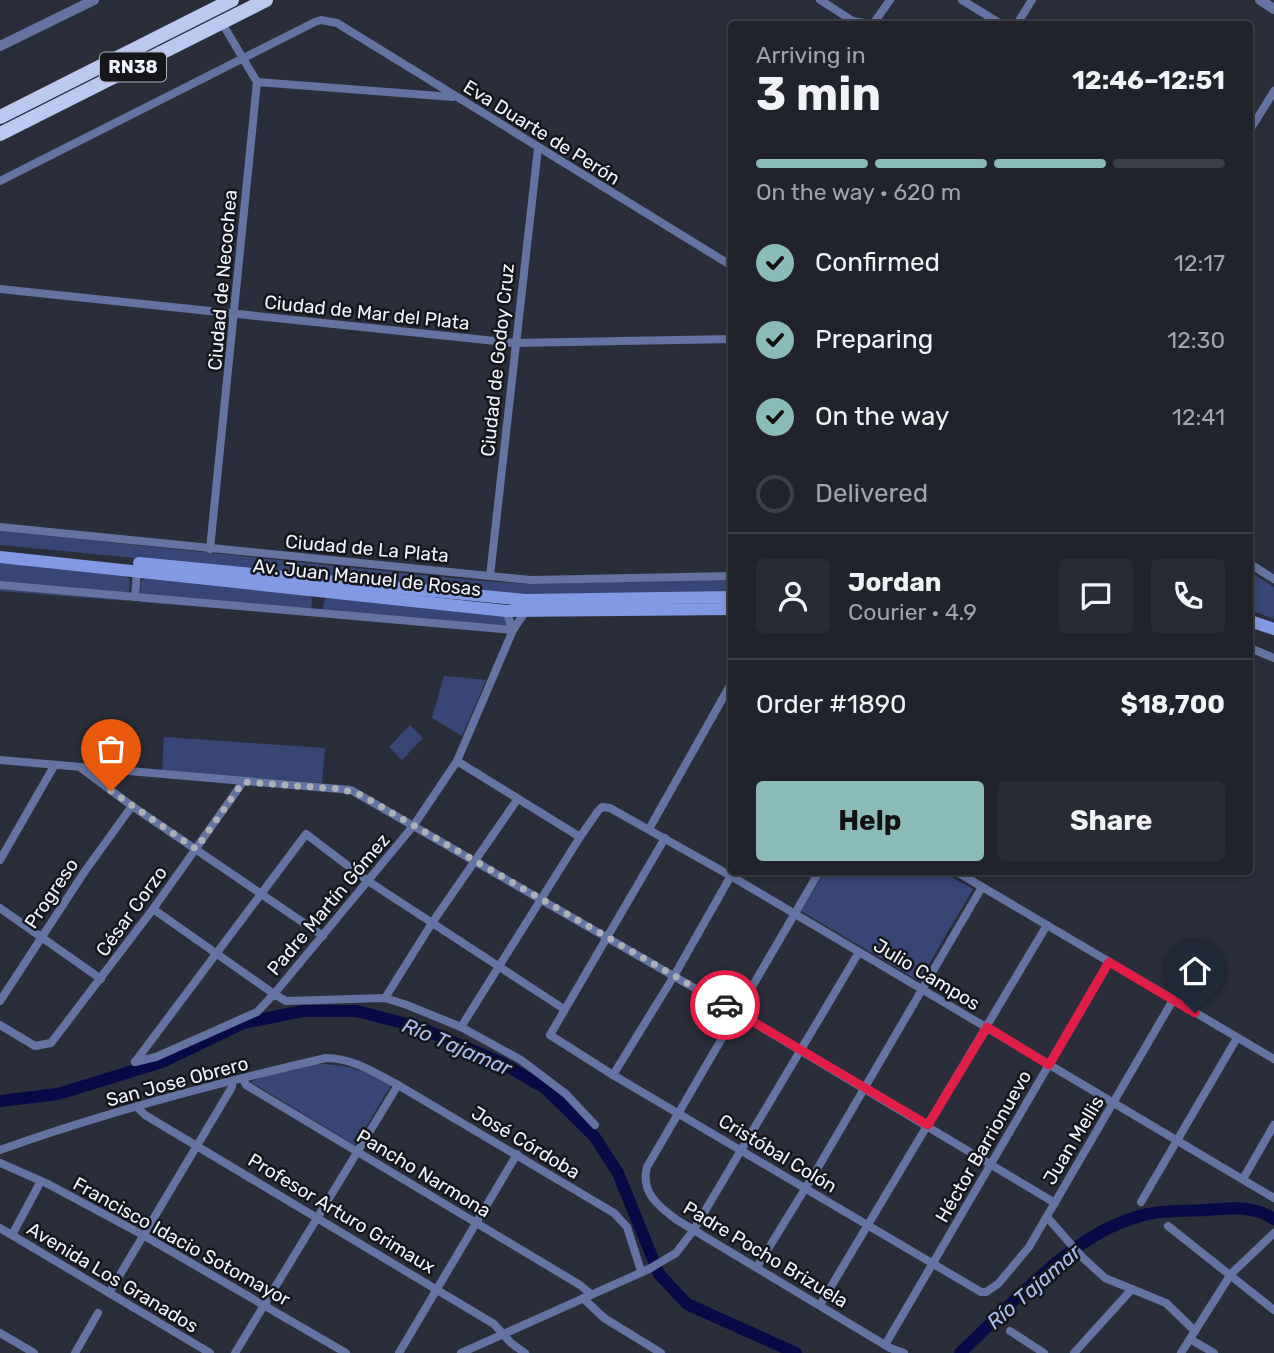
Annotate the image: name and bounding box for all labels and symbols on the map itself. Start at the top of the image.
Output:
road number: RN38 [100,52,166,82]
street label: Eva Duarte de Perón [459,75,624,190]
street label: Ciudad de Necochea [203,189,242,371]
street label: Ciudad de Godoy Cruz [476,262,519,458]
street label: Ciudad de Mar del Plata [263,290,471,335]
street label: Ciudad de La Plata [284,530,450,567]
street label: Av. Juan Manuel de Rosas [252,554,482,601]
pin [81,719,141,791]
street label: Padre Martín Gómez [262,829,394,980]
street label: Progreso [20,854,83,933]
street label: César Corzo [91,862,172,961]
street label: Julio Campos [869,934,984,1015]
pin [1165,941,1225,1013]
courier [690,970,760,1040]
water label: Río Tajamar [399,1012,517,1081]
street label: San Jose Obrero [104,1051,251,1112]
street label: Héctor Barrionuevo [930,1066,1036,1226]
street label: Juan Mellis [1038,1092,1109,1189]
street label: José Córdoba [467,1101,584,1184]
street label: Cristóbal Colón [714,1109,841,1198]
street label: Pancho Narmona [353,1124,495,1223]
street label: Profesor Arturo Grimaux [244,1148,440,1279]
street label: Francisco Idacio Sotomayor [69,1172,295,1311]
street label: Padre Pocho Brizuela [679,1196,852,1313]
street label: Avenida Los Granados [23,1217,203,1338]
water label: Río Tajamar [981,1238,1087,1334]

